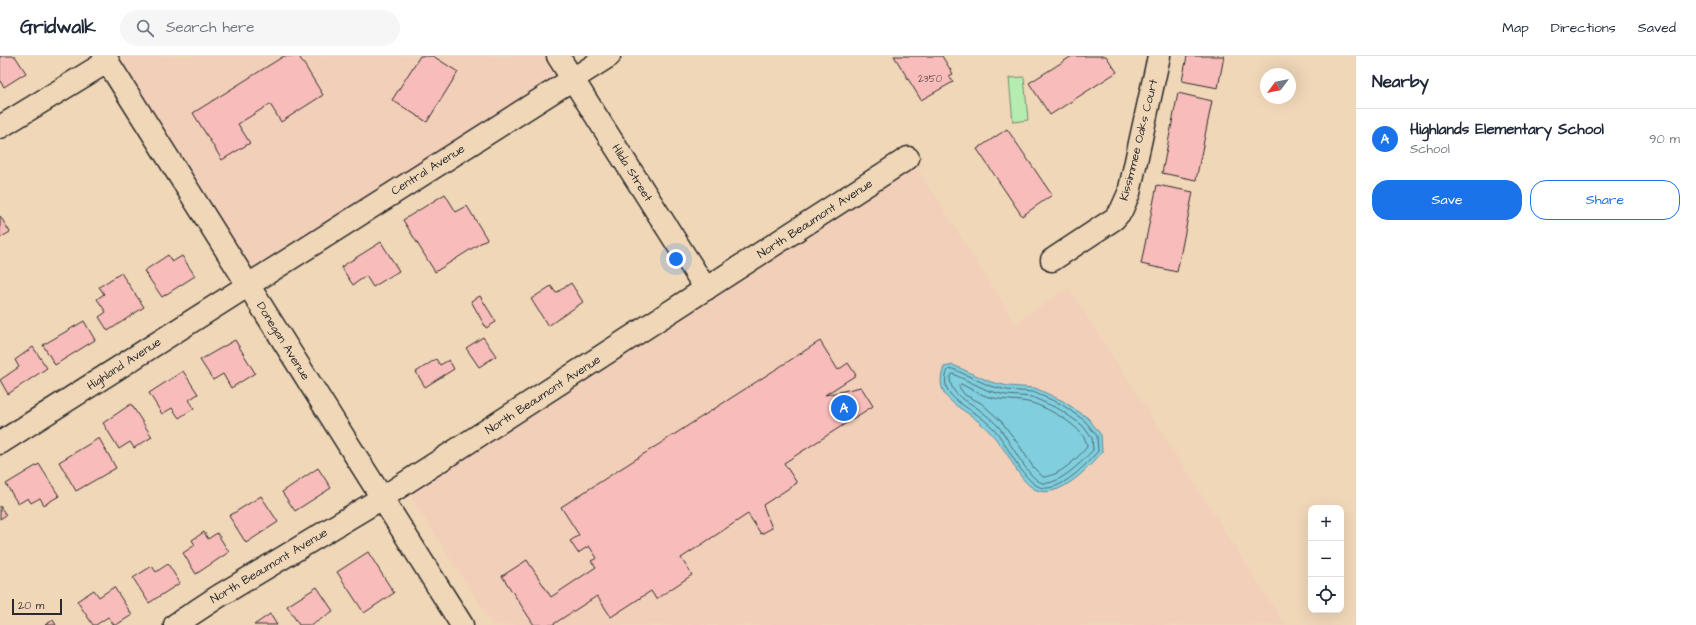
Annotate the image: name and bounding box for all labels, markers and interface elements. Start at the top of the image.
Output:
search box [120,10,400,46]
text: Gridwalk [20,14,96,41]
icon: search [134,17,156,39]
text: Search here [166,17,254,38]
text: Map [1502,18,1529,38]
text: Directions [1551,18,1616,38]
text: Saved [1638,18,1676,38]
north arrow [1260,68,1296,104]
text: Nearby [1372,70,1429,94]
house number: 2350 [918,72,942,86]
street label: Kissimmee Oaks Court [1116,77,1162,202]
text: Highlands Elementary School [1410,119,1604,140]
text: A [1381,130,1389,148]
text: 90 m [1649,130,1680,148]
street label: Central Avenue [388,140,469,200]
text: School [1410,140,1450,158]
street label: Hilda Street [608,141,657,205]
street label: North Beaumont Avenue [754,175,876,263]
button: Save [1372,180,1522,220]
button: Share [1530,180,1680,220]
your location [666,249,686,269]
street label: Donegan Avenue [251,299,314,384]
street label: Highland Avenue [84,333,165,395]
street label: North Beaumont Avenue [482,351,604,439]
pin: A [831,393,857,423]
map controls [1308,505,1344,613]
button: + [1308,505,1344,541]
street label: North Beaumont Avenue [207,524,331,608]
button: − [1308,541,1344,577]
button: locate [1308,577,1344,613]
scale bar [12,597,62,616]
text: 20 m [18,598,44,613]

